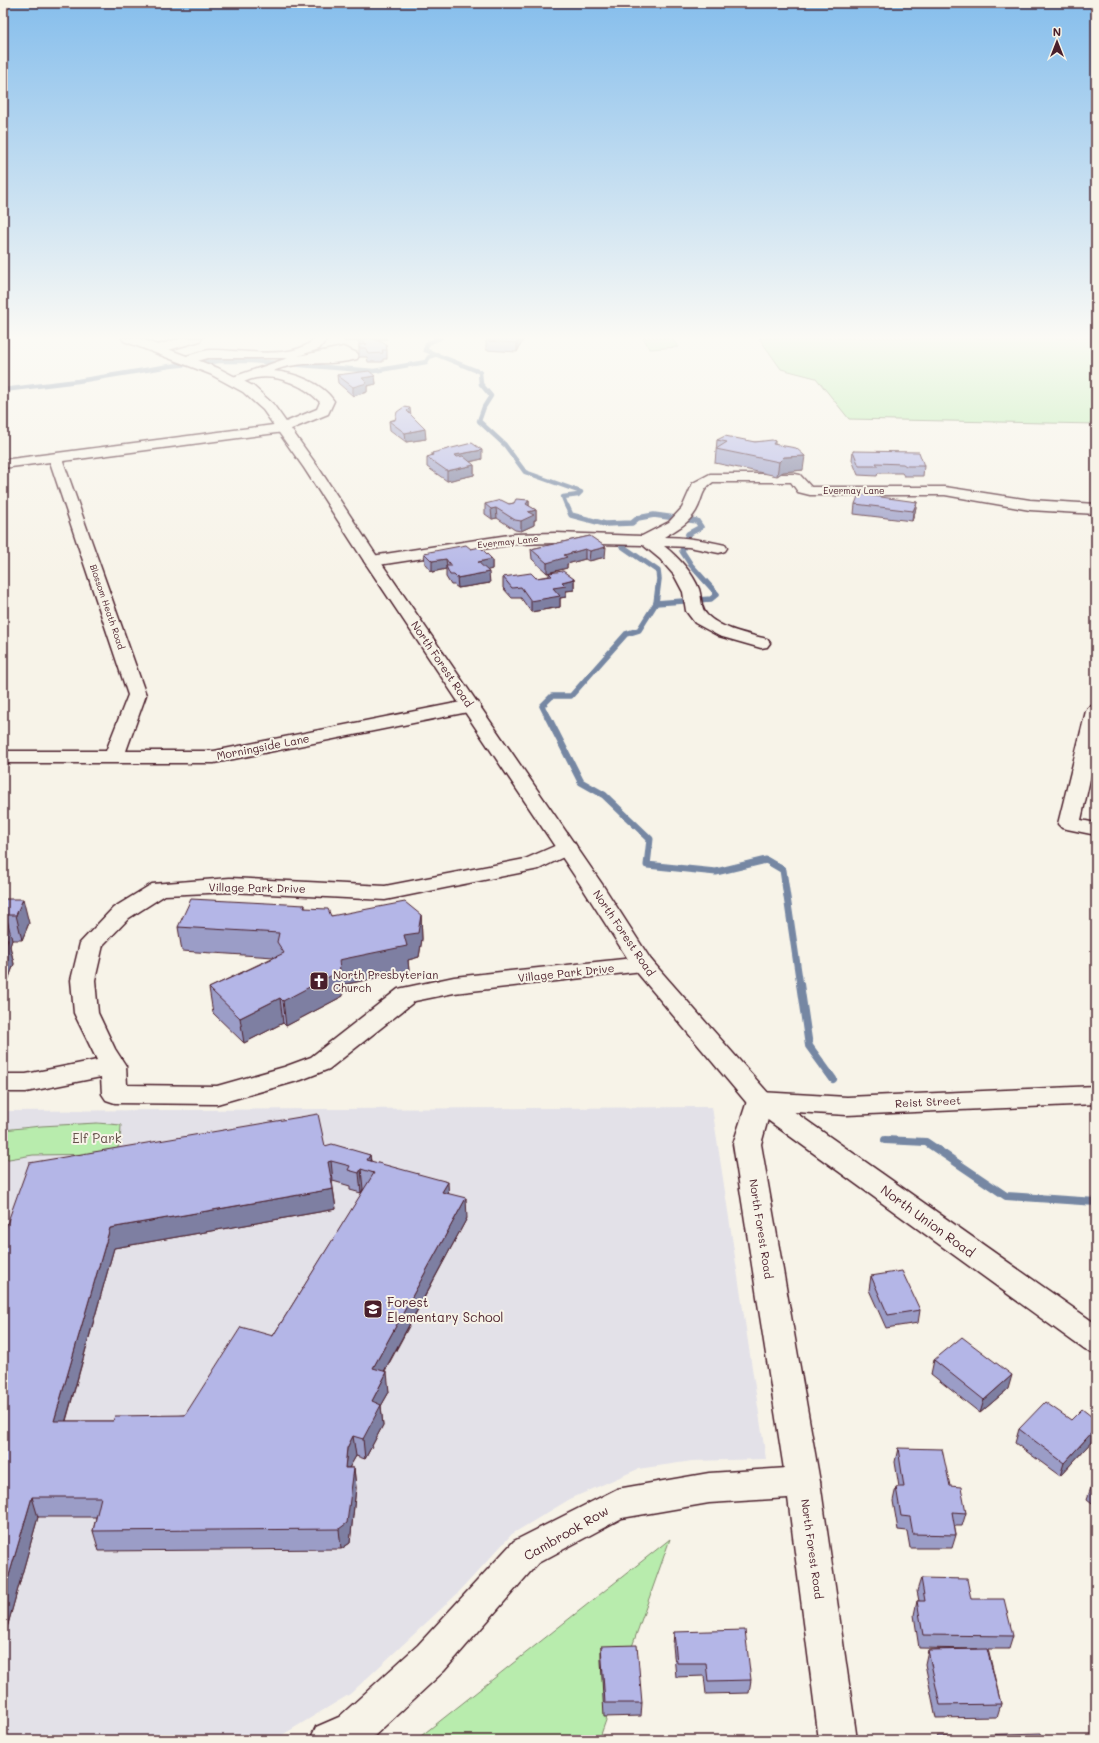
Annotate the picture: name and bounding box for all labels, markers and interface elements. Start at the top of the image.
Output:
north arrow [1037,22,1077,62]
text: N [1053,24,1061,39]
street label: Evermay Lane [823,485,885,496]
street label: Evermay Lane [477,533,539,550]
street label: Blossom Heath Road [88,563,127,651]
street label: North Forest Road [408,618,477,710]
street label: Morningside Lane [215,730,311,763]
street label: Village Park Drive [208,879,306,896]
street label: North Forest Road [590,887,659,979]
street label: Village Park Drive [517,960,615,985]
place label: North Presbyterian Church [333,967,438,995]
church icon: North Presbyterian Church [308,970,330,992]
street label: Reist Street [895,1092,961,1111]
park label: Elf Park [72,1129,122,1146]
street label: North Forest Road [746,1178,777,1280]
street label: North Union Road [878,1181,979,1260]
place label: Forest Elementary School [387,1293,504,1325]
school or university icon: Forest Elementary School [362,1298,384,1320]
street label: North Forest Road [798,1498,827,1600]
street label: Cambrook Row [520,1501,611,1564]

